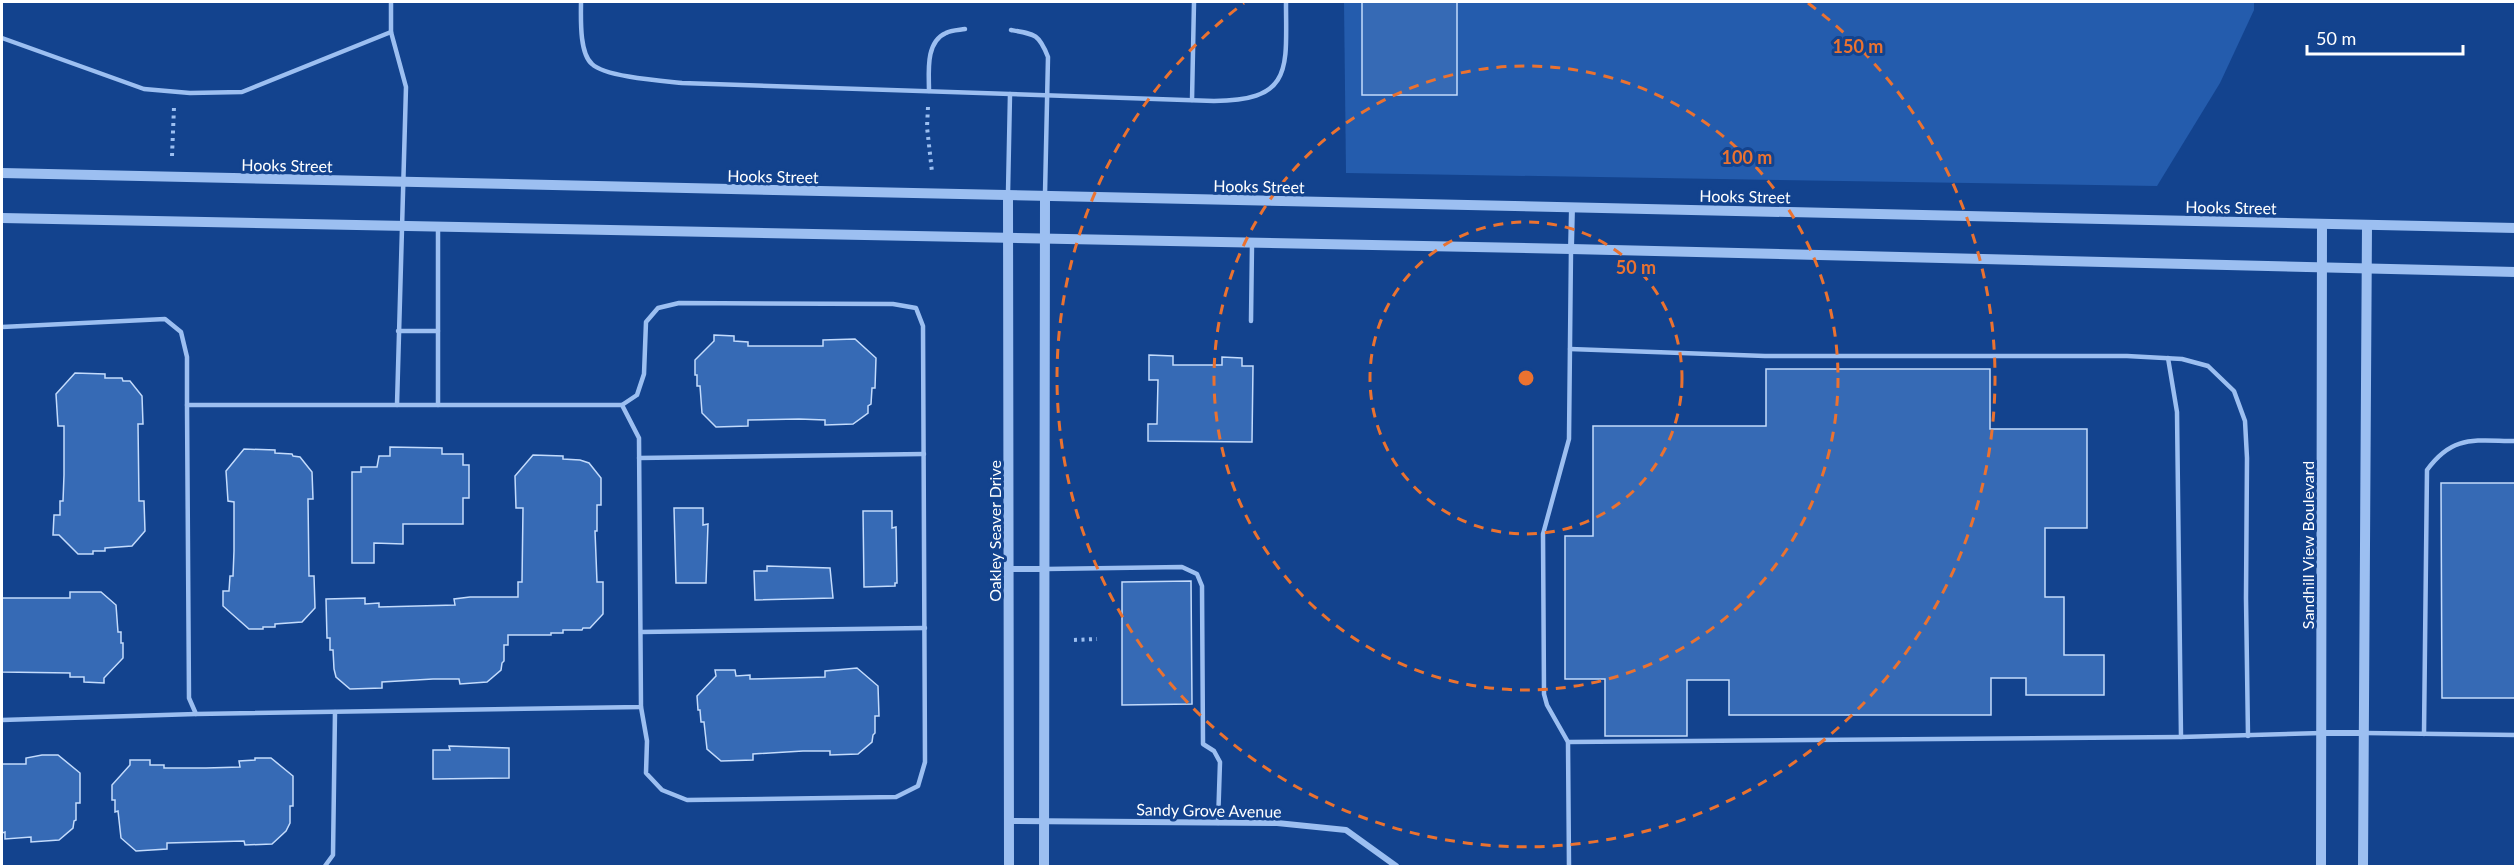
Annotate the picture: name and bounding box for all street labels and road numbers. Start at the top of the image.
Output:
street label: Hooks Street [241,155,333,175]
street label: Hooks Street [727,166,819,186]
street label: Hooks Street [1213,176,1305,196]
street label: Hooks Street [1699,186,1791,206]
street label: Hooks Street [2185,197,2277,217]
street label: Oakley Seaver Drive [985,460,1004,602]
street label: Sandhill View Boulevard [2298,461,2317,629]
street label: Sandy Grove Avenue [1136,799,1282,821]

